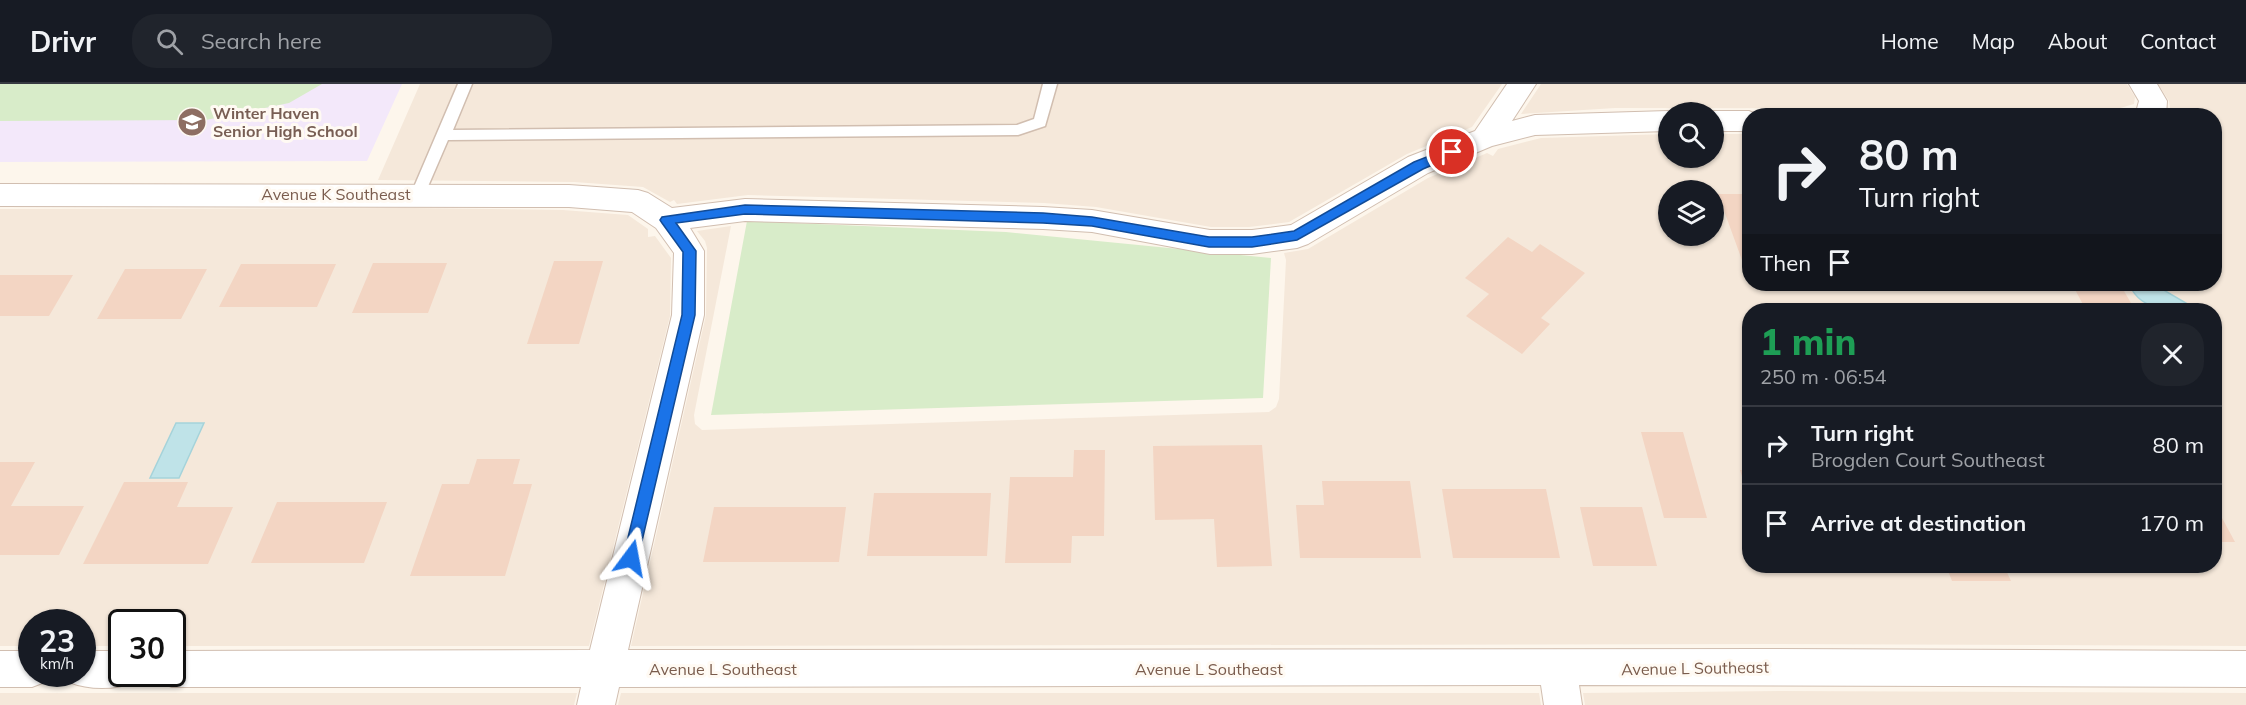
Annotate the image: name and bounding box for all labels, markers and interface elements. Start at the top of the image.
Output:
search box [132,14,552,68]
text: Drivr [30,24,96,59]
icon: search [153,25,186,58]
text: Search here [201,27,322,55]
text: Home [1881,28,1939,54]
text: Map [1972,28,2015,54]
text: About [2048,28,2107,54]
text: Contact [2140,28,2216,54]
map controls [1658,102,1724,246]
button: search [1658,102,1724,168]
place label: Winter Haven Senior High School [213,103,358,141]
school or university icon: Winter Haven Senior High School [176,106,208,138]
pin [1426,126,1477,177]
text: 80 m [1859,128,1959,181]
icon: right [1760,132,1838,210]
icon: arrive [1435,135,1468,168]
button: layers [1658,180,1724,246]
text: Turn right [1859,180,1979,214]
street label: Avenue K Southeast [261,184,411,204]
icon: arrive [1823,246,1856,279]
text: Then [1760,249,1811,277]
text: 1 min [1760,319,1856,364]
button: close [2141,323,2204,386]
text: 250 m · 06:54 [1760,364,1886,389]
text: Turn right [1811,419,1914,447]
icon: right [1760,429,1793,462]
text: 80 m [2153,431,2204,459]
text: Brogden Court Southeast [1811,447,2045,472]
icon: arrive [1760,507,1793,540]
text: Arrive at destination [1811,509,2026,537]
text: 170 m [2139,509,2204,537]
position arrow [599,526,663,590]
speed limit sign: 30 [108,609,186,687]
text: 23 [39,622,75,660]
text: km/h [40,654,74,673]
street label: Avenue L Southeast [1621,657,1769,679]
street label: Avenue L Southeast [649,659,797,679]
street label: Avenue L Southeast [1135,659,1283,679]

